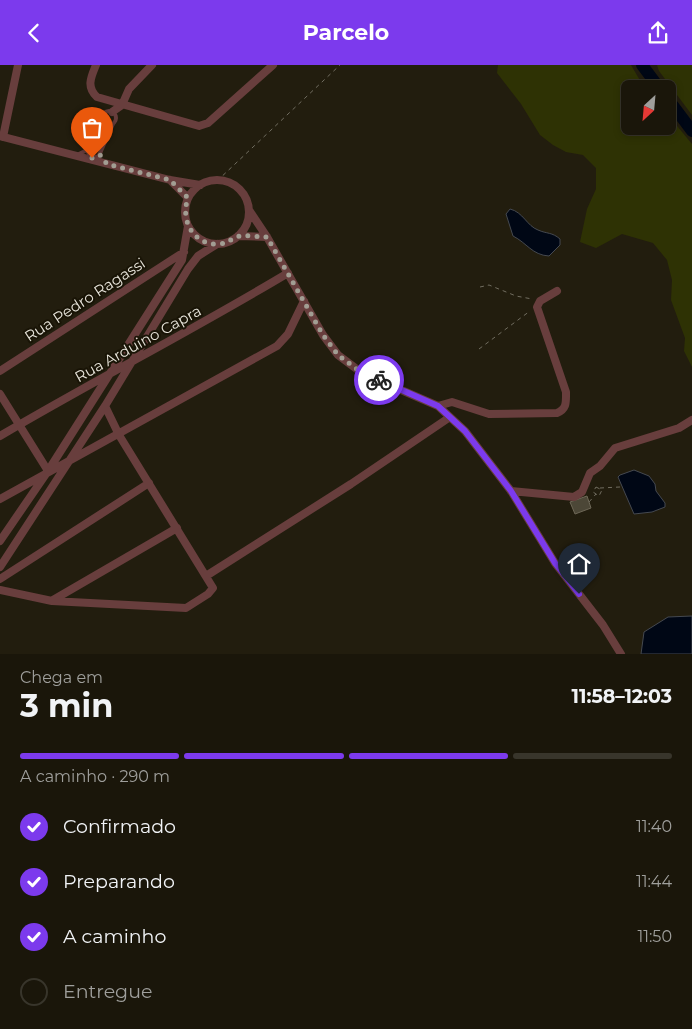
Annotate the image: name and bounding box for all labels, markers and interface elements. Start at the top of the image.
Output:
icon: back [20,19,48,47]
text: Parcelo [303,19,389,46]
icon: share [644,19,672,47]
north arrow [621,80,676,135]
map controls [621,80,676,135]
pin [71,107,113,158]
icon: bag [78,114,106,142]
street label: Rua Pedro Ragassi [21,253,149,346]
street label: Rua Arduino Capra [71,301,204,386]
courier [354,355,404,405]
icon: bike [365,366,393,394]
pin [558,543,600,594]
icon: home [565,550,593,578]
text: Chega em [20,668,103,687]
text: 11:58–12:03 [572,685,672,708]
text: 3 min [20,686,113,725]
text: A caminho · 290 m [20,767,170,786]
icon: check [20,813,48,841]
text: Confirmado [63,815,176,838]
text: 11:40 [636,817,672,836]
icon: check [20,868,48,896]
text: Preparando [63,870,175,893]
text: 11:44 [636,872,672,891]
icon: check [20,923,48,951]
text: A caminho [63,925,166,948]
text: 11:50 [637,927,672,946]
text: Entregue [63,980,152,1003]

